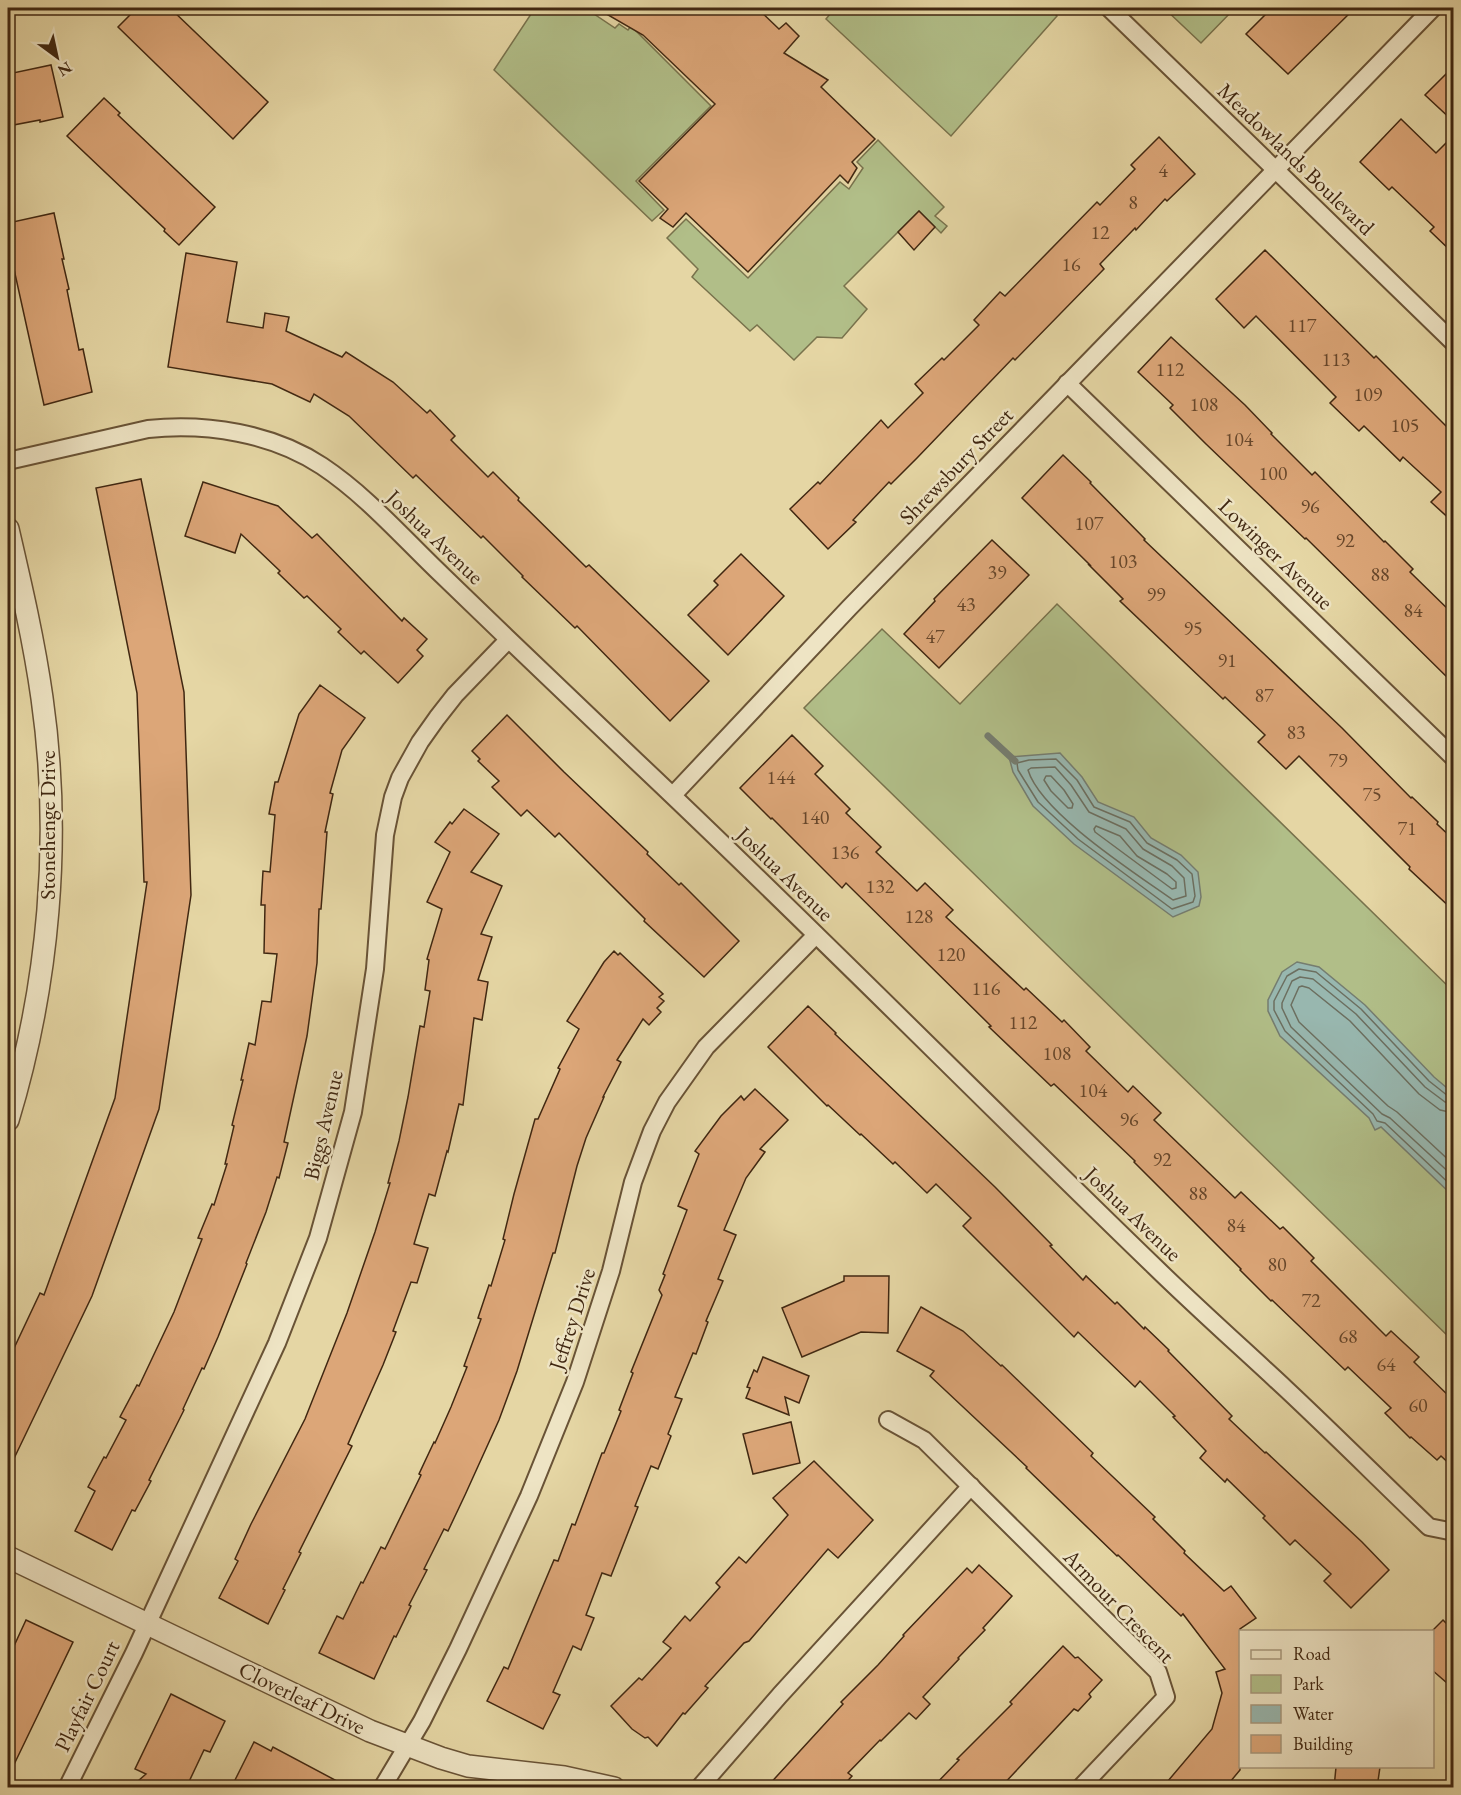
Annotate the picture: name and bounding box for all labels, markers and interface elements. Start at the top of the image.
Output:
north arrow [27,27,87,87]
text: N [54,57,76,82]
street label: Meadowlands Boulevard [1211,76,1381,242]
house number: 4 [1158,157,1168,183]
house number: 8 [1128,189,1138,215]
house number: 12 [1090,219,1110,245]
house number: 16 [1061,251,1081,277]
house number: 117 [1288,312,1317,338]
house number: 113 [1322,346,1350,372]
house number: 112 [1156,356,1185,382]
house number: 109 [1354,381,1383,407]
house number: 108 [1190,391,1218,417]
street label: Shrewsbury Street [893,401,1019,531]
house number: 105 [1391,412,1419,438]
house number: 104 [1225,426,1254,452]
house number: 100 [1259,460,1288,486]
street label: Joshua Avenue [379,482,490,591]
street label: Lowinger Avenue [1213,492,1340,616]
house number: 96 [1300,493,1320,519]
house number: 107 [1075,510,1104,536]
house number: 92 [1335,527,1355,553]
house number: 103 [1109,548,1137,574]
house number: 39 [987,559,1007,585]
house number: 88 [1370,561,1390,587]
house number: 99 [1146,581,1166,607]
house number: 43 [956,591,976,617]
house number: 84 [1403,597,1423,623]
house number: 95 [1183,615,1203,641]
house number: 47 [925,623,945,649]
house number: 91 [1217,647,1237,673]
house number: 87 [1254,682,1274,708]
house number: 83 [1286,719,1306,745]
house number: 79 [1328,747,1348,773]
street label: Stonehenge Drive [33,750,62,900]
house number: 144 [767,764,796,790]
house number: 75 [1362,781,1382,807]
house number: 140 [801,804,830,830]
house number: 71 [1397,815,1417,841]
street label: Joshua Avenue [729,819,840,928]
house number: 136 [831,839,860,865]
house number: 132 [866,873,895,899]
house number: 128 [905,903,933,929]
house number: 120 [937,941,966,967]
house number: 116 [972,975,1001,1001]
house number: 112 [1009,1009,1038,1035]
house number: 108 [1043,1040,1071,1066]
street label: Biggs Avenue [296,1067,350,1183]
house number: 104 [1079,1077,1108,1103]
house number: 96 [1119,1106,1139,1132]
house number: 92 [1152,1146,1172,1172]
street label: Joshua Avenue [1077,1159,1188,1268]
house number: 88 [1188,1180,1208,1206]
house number: 84 [1226,1212,1246,1238]
house number: 80 [1267,1251,1287,1277]
street label: Jeffrey Drive [541,1264,602,1376]
house number: 72 [1301,1287,1321,1313]
house number: 68 [1338,1323,1358,1349]
house number: 64 [1376,1351,1396,1377]
house number: 60 [1408,1392,1428,1418]
street label: Armour Crescent [1056,1542,1181,1669]
legend [1239,1630,1434,1768]
street label: Playfair Court [48,1635,126,1756]
text: Road [1293,1642,1332,1665]
street label: Cloverleaf Drive [234,1655,371,1741]
text: Park [1293,1672,1324,1695]
text: Water [1293,1702,1334,1725]
text: Building [1293,1732,1353,1755]

